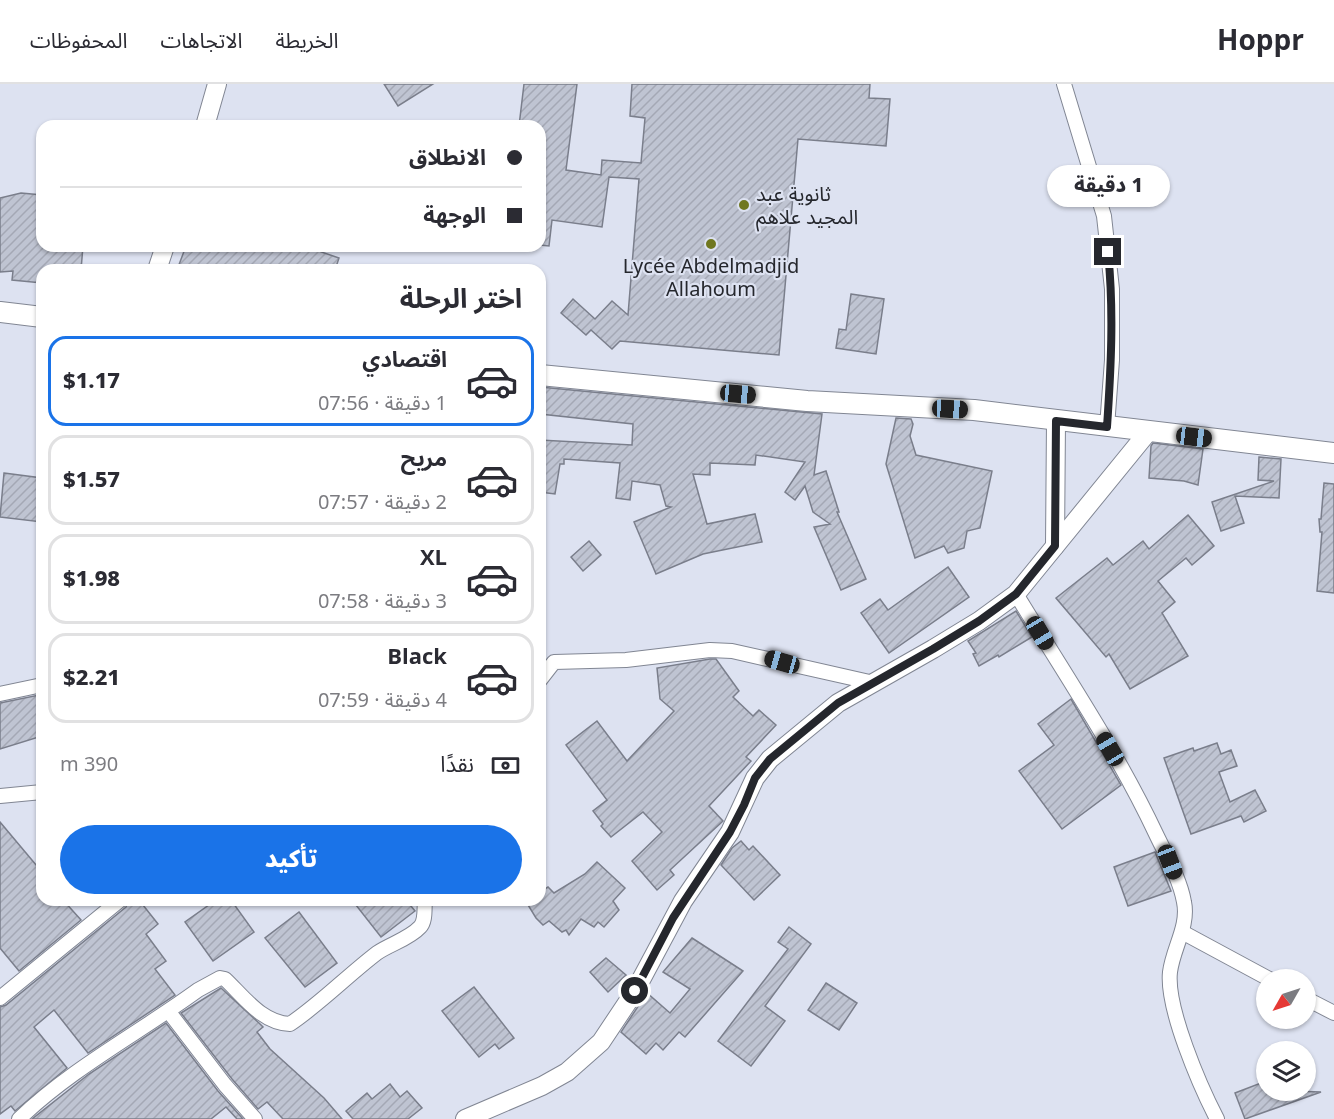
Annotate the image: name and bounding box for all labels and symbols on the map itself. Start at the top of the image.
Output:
callout: 1 دقيقة [1046,165,1170,207]
place label: ثانوية عبد المجيد علاهم [756,174,858,239]
marker: ثانوية عبد المجيد علاهم [737,198,751,212]
marker: Lycée Abdelmadjid Allahoum [704,237,718,251]
route end [1094,238,1121,265]
place label: Lycée Abdelmadjid Allahoum [623,246,799,311]
car [719,383,757,405]
car [932,399,968,419]
car [1175,426,1213,448]
car [1023,613,1057,653]
car [762,648,802,676]
car [1093,729,1127,769]
car [1155,842,1185,882]
north arrow [1256,969,1316,1029]
route start [621,977,648,1004]

